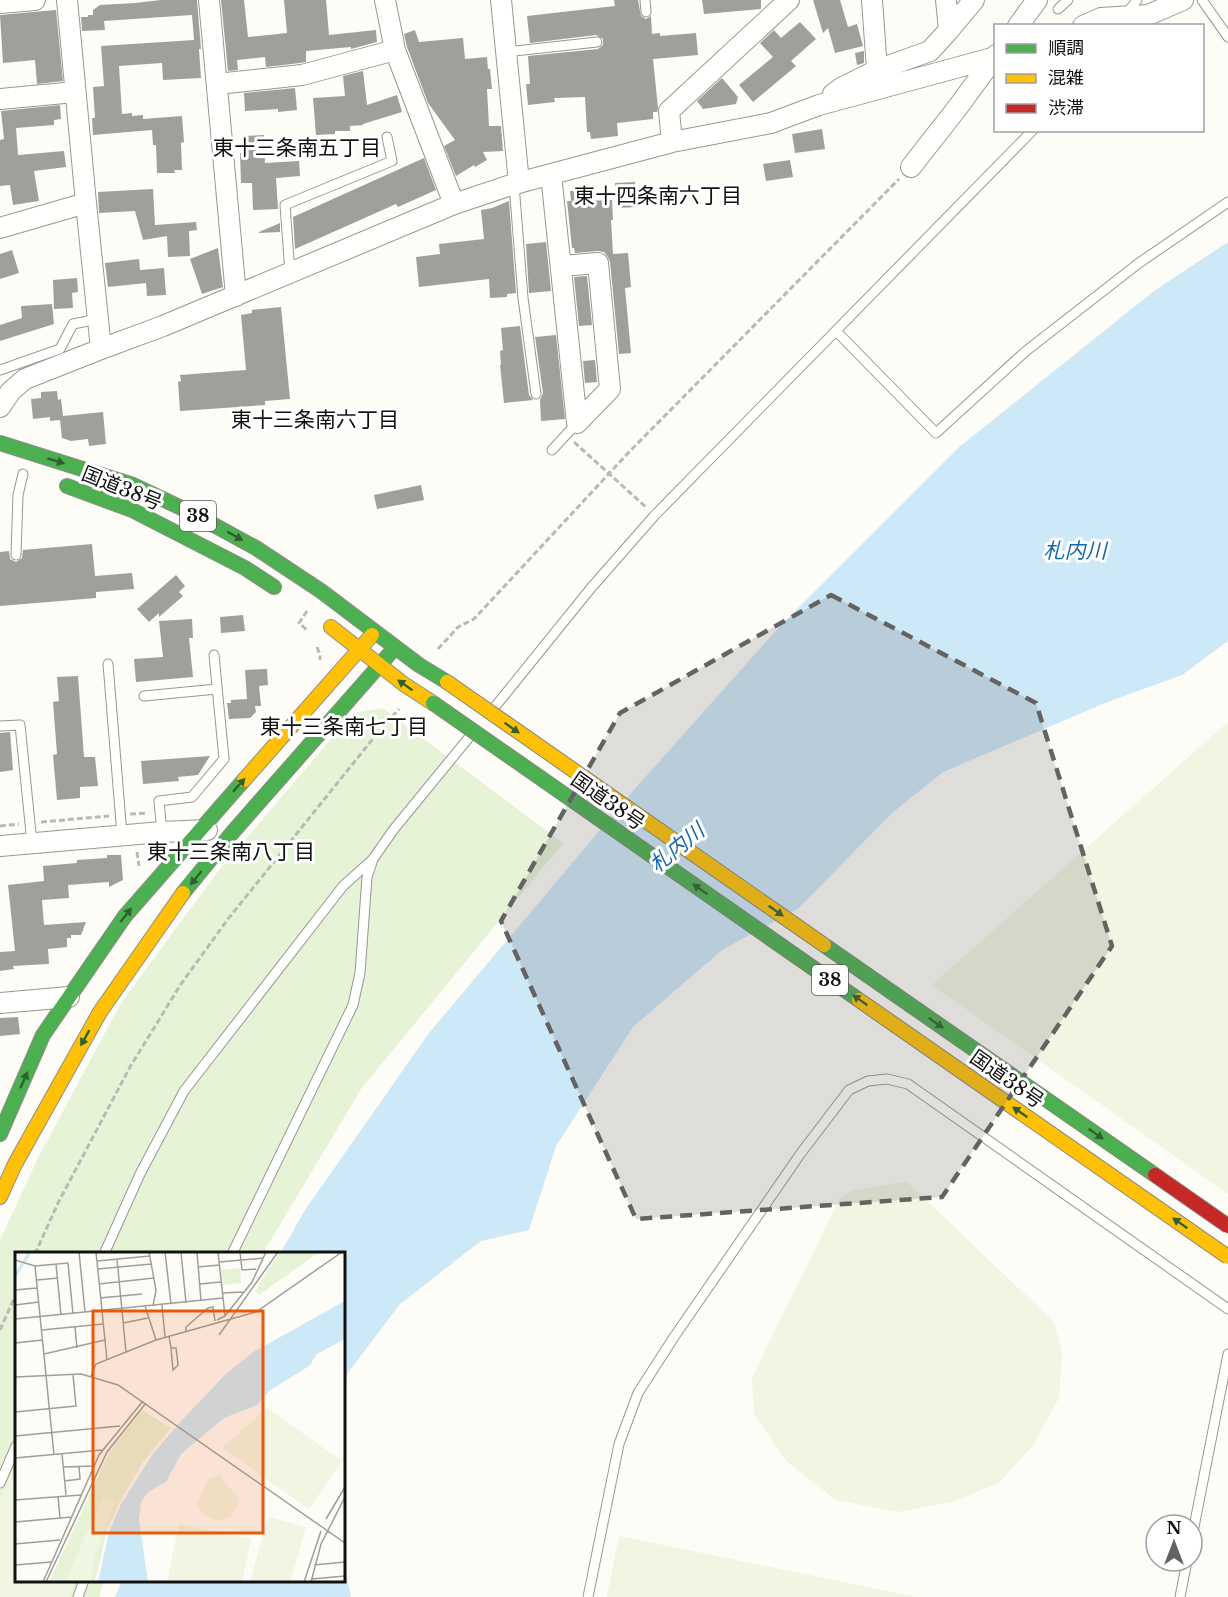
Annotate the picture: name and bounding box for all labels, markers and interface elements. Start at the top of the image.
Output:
legend [994,24,1204,132]
text: 順調 [1048,37,1084,59]
text: 混雑 [1048,67,1084,89]
text: 渋滞 [1048,97,1084,119]
district label: 東十三条南五丁目 [213,135,381,161]
district label: 東十四条南六丁目 [574,183,742,209]
district label: 東十三条南六丁目 [231,407,399,433]
one-way arrow [47,457,65,466]
street label: 国道38号 [78,461,166,515]
road number: 38 [180,501,216,531]
one-way arrow [227,531,244,541]
water label: 札内川 [1044,538,1108,564]
one-way arrow [398,679,414,691]
district label: 東十三条南七丁目 [260,714,428,740]
one-way arrow [504,722,520,734]
street label: 国道38号 [567,767,649,835]
one-way arrow [232,778,245,793]
water label: 札内川 [644,817,711,878]
district label: 東十三条南八丁目 [147,839,315,865]
one-way arrow [189,870,202,886]
one-way arrow [692,884,708,895]
one-way arrow [768,905,784,916]
one-way arrow [120,907,133,923]
road number: 38 [812,965,848,995]
one-way arrow [852,995,868,1006]
one-way arrow [928,1017,944,1028]
one-way arrow [80,1030,90,1047]
street label: 国道38号 [966,1045,1048,1113]
one-way arrow [19,1071,29,1089]
one-way arrow [1012,1107,1028,1118]
one-way arrow [1088,1128,1104,1139]
one-way arrow [1172,1218,1188,1229]
inset map [15,1252,345,1582]
north arrow [1144,1513,1204,1573]
text: N [1166,1518,1182,1538]

